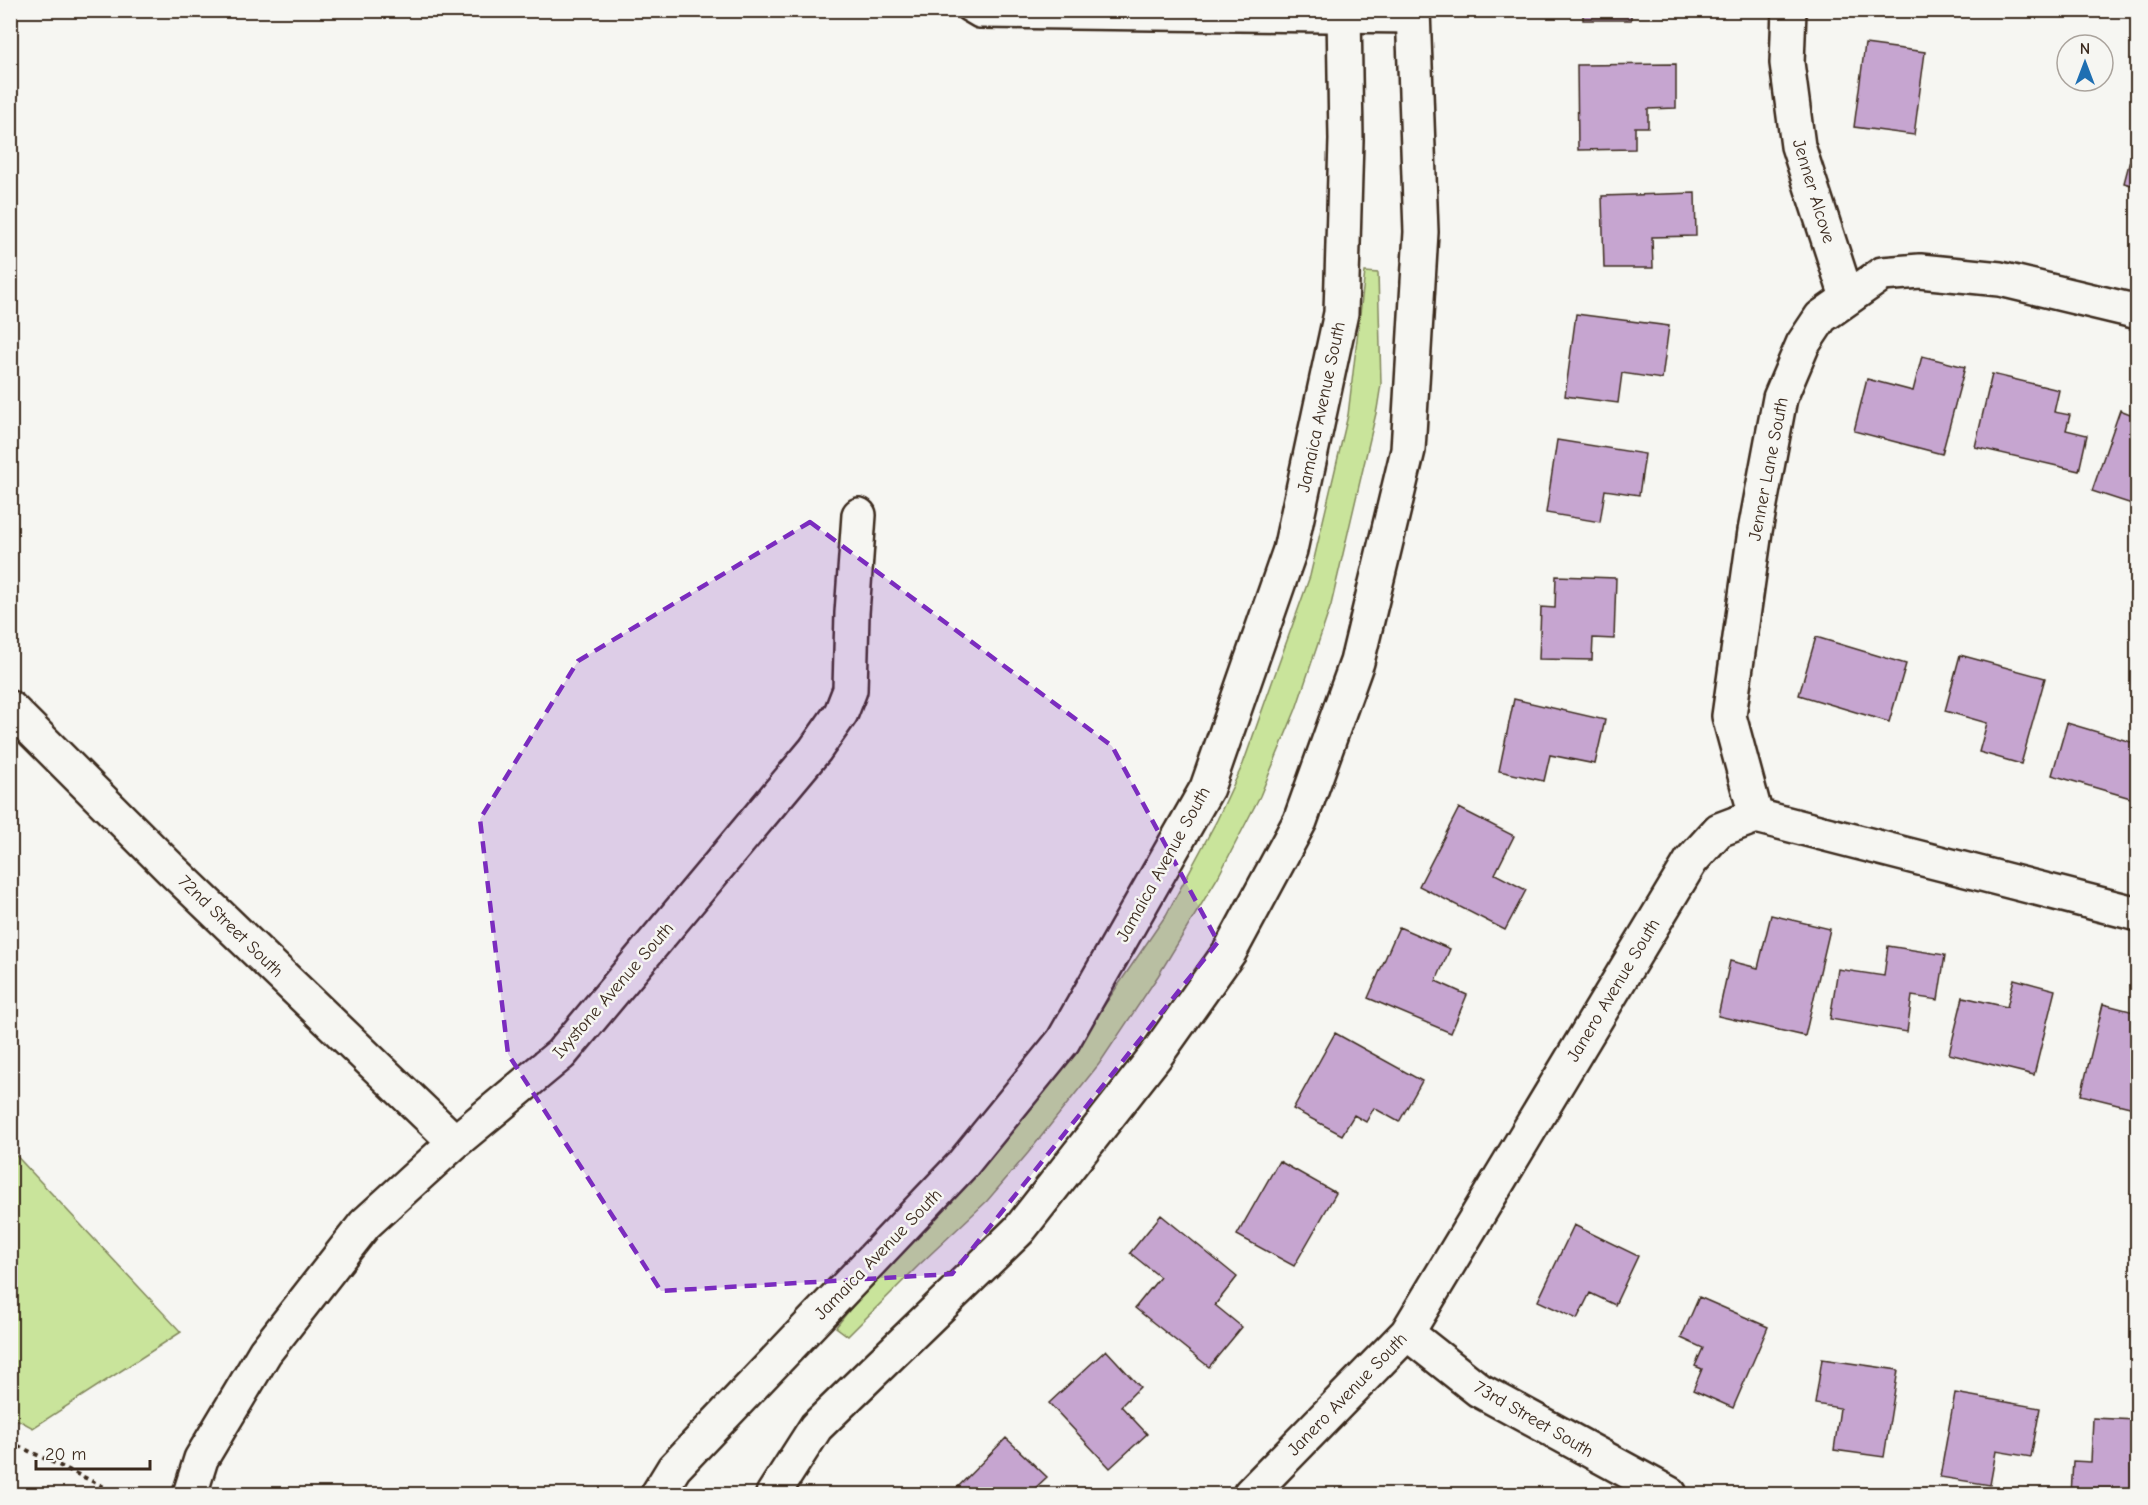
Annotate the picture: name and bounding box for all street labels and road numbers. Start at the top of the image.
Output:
street label: Jenner Alcove [1788,136,1839,246]
street label: Jamaica Avenue South [1293,320,1350,494]
street label: Jenner Lane South [1744,396,1793,543]
street label: Jamaica Avenue South [1112,783,1215,945]
street label: 72nd Street South [174,871,288,982]
street label: Janero Avenue South [1562,915,1664,1066]
street label: Ivystone Avenue South [549,918,678,1063]
street label: Jamaica Avenue South [810,1184,946,1324]
street label: Janero Avenue South [1283,1328,1412,1460]
street label: 73rd Street South [1470,1377,1597,1462]

